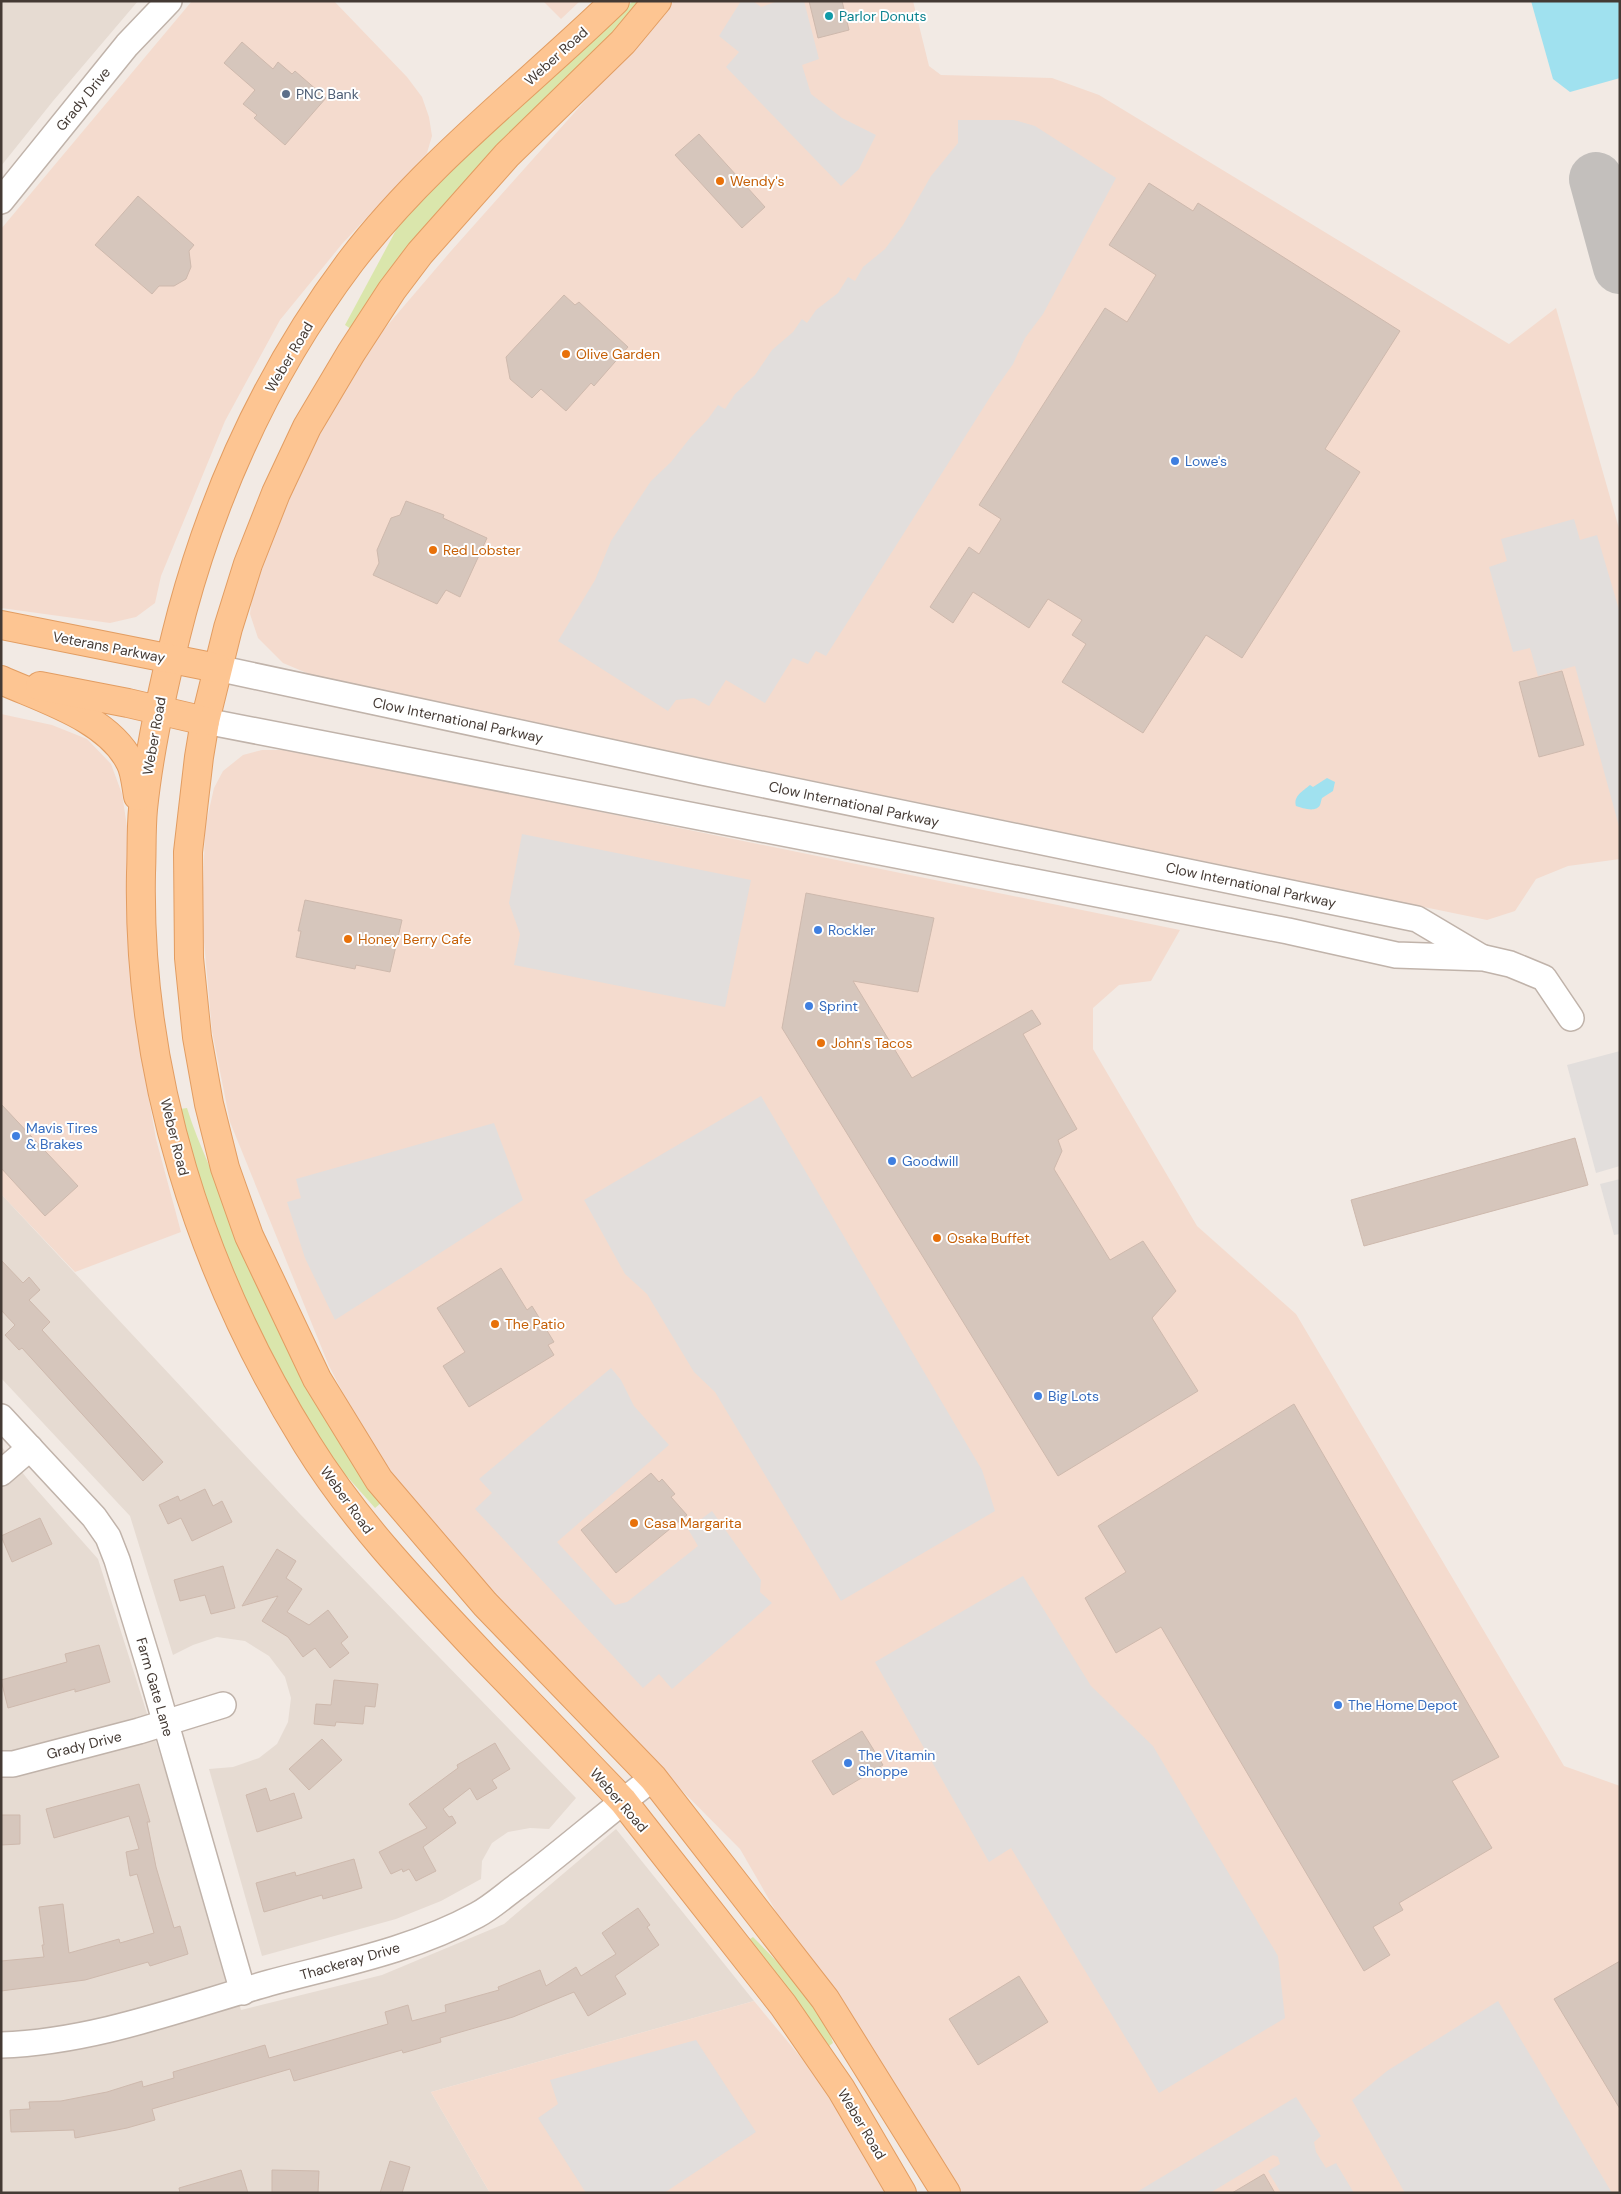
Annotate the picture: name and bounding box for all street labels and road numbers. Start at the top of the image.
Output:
street label: Weber Road [521,23,591,89]
street label: Grady Drive [52,63,114,135]
street label: Weber Road [261,318,317,396]
street label: Veterans Parkway [51,627,167,667]
street label: Clow International Parkway [371,693,545,747]
street label: Weber Road [138,696,170,776]
street label: Clow International Parkway [767,777,941,831]
street label: Clow International Parkway [1164,858,1338,912]
street label: Weber Road [157,1096,193,1178]
street label: Weber Road [316,1463,378,1537]
street label: Farm Gate Lane [132,1635,178,1739]
street label: Grady Drive [45,1727,123,1763]
street label: Weber Road [586,1764,652,1836]
street label: Thackeray Drive [298,1938,402,1984]
street label: Weber Road [834,2085,890,2163]

